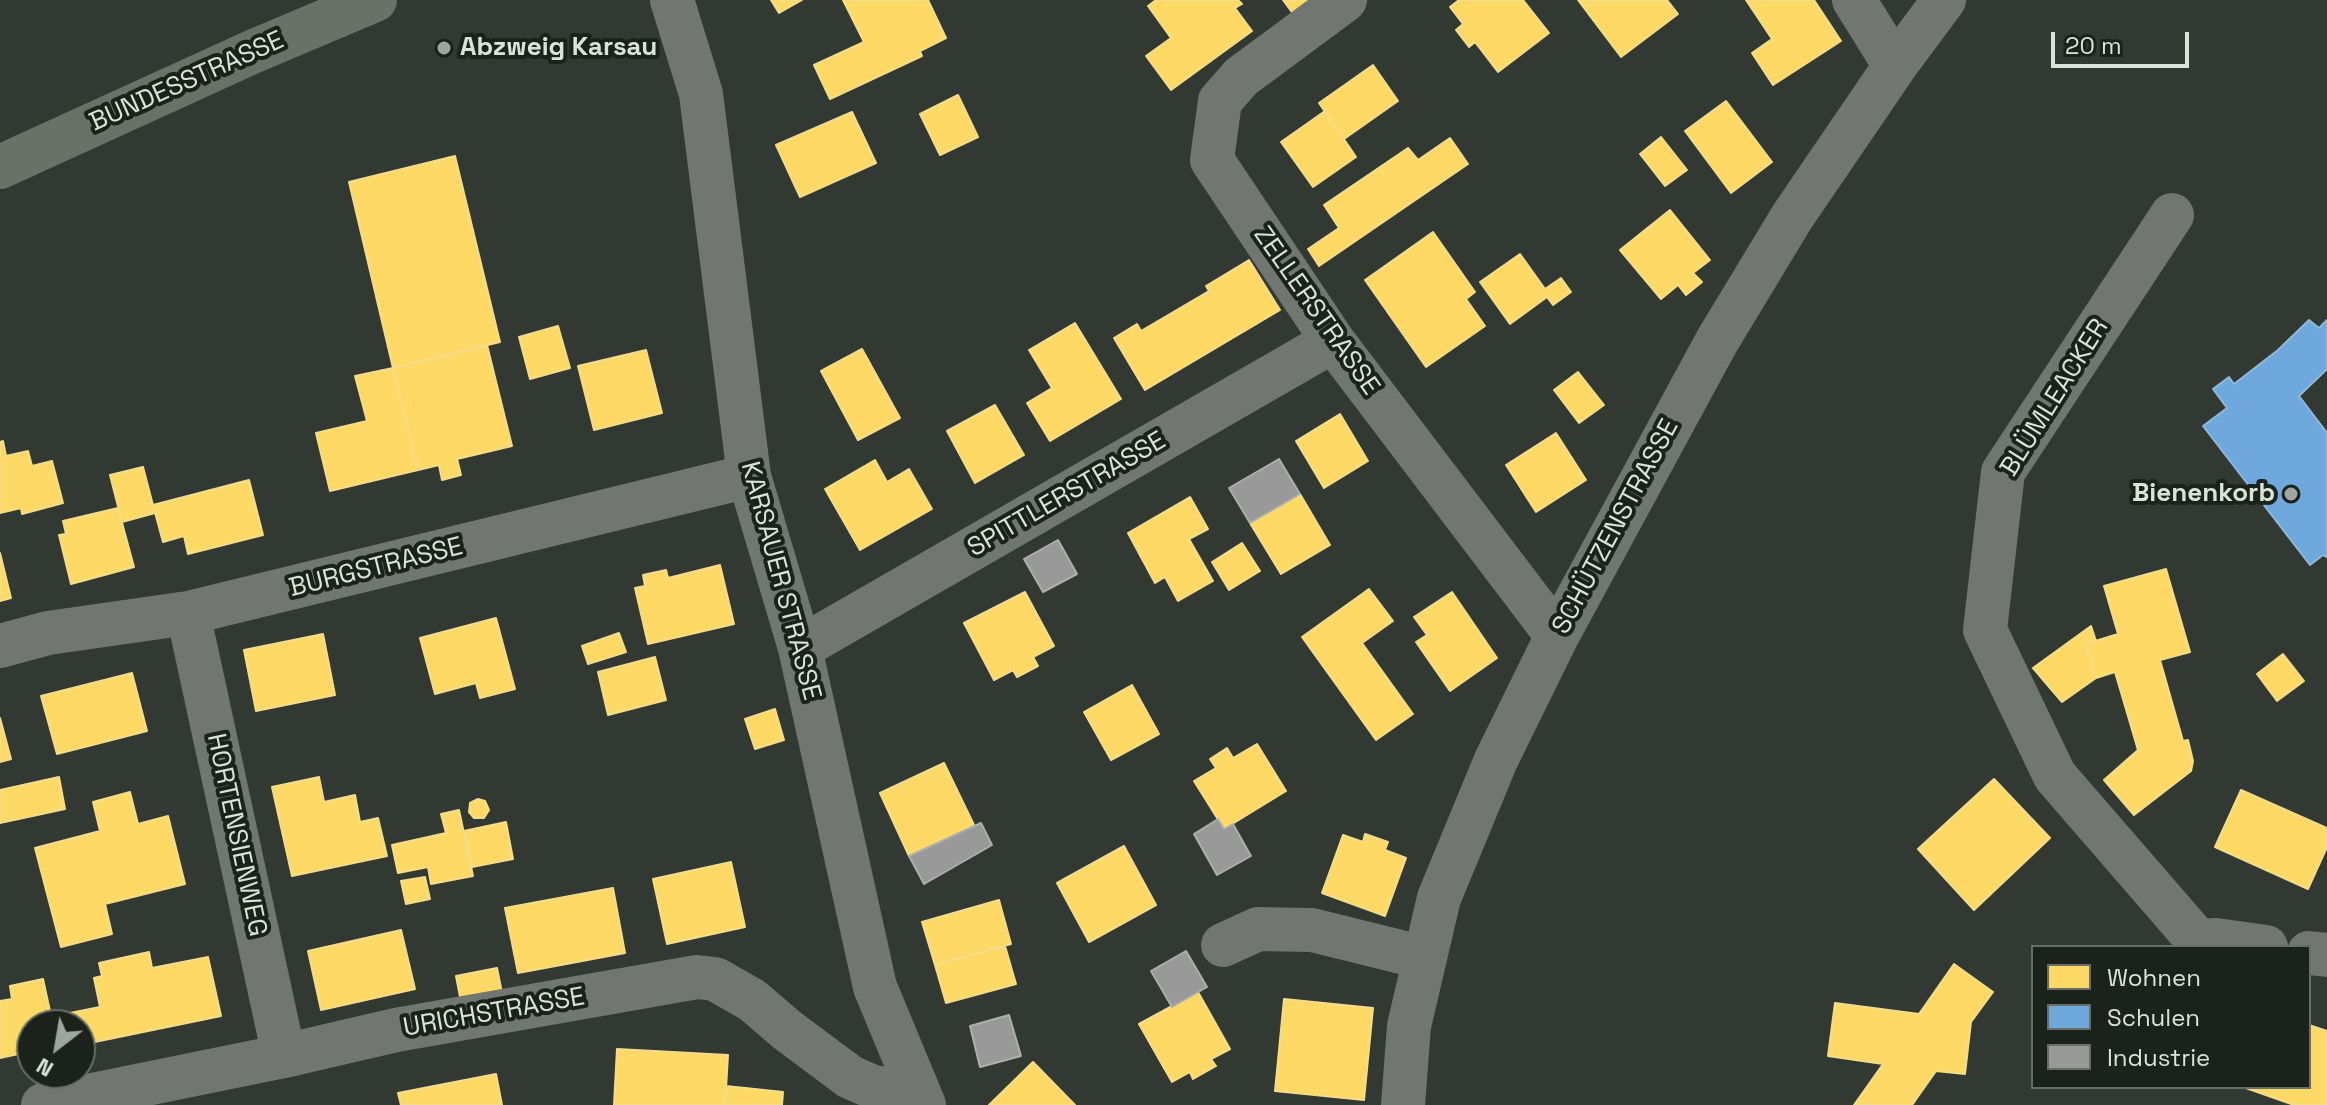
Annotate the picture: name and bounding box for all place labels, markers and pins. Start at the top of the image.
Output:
place label: Abzweig Karsau [460,32,657,64]
marker: Abzweig Karsau [435,39,453,57]
place label: Bienenkorb [2132,478,2275,510]
marker: Bienenkorb [2282,485,2300,503]

